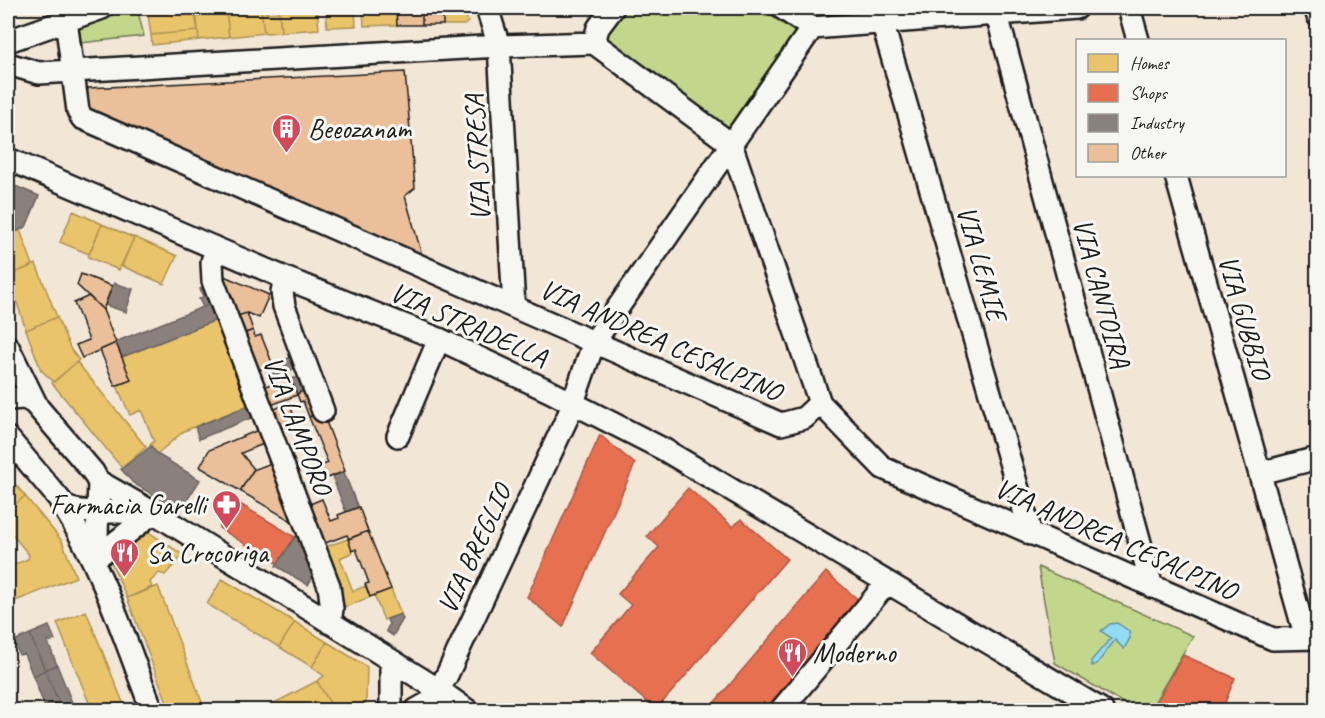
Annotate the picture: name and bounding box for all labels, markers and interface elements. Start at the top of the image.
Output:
legend [1076,39,1286,177]
text: Homes [1130,52,1170,74]
text: Shops [1130,82,1169,104]
street label: VIA STRESA [456,92,498,222]
place label: Beeozanam [308,111,413,146]
building icon: Beeozanam [271,112,303,154]
text: Industry [1130,112,1185,134]
text: Other [1130,142,1167,164]
street label: VIA LEMIE [949,202,1016,328]
street label: VIA CANTOIRA [1065,214,1139,373]
street label: VIA GUBBIO [1211,251,1280,386]
street label: VIA ANDREA CESALPINO [535,271,790,410]
street label: VIA STRADELLA [385,274,554,375]
street label: VIA LAMPORO [256,351,342,502]
street label: VIA ANDREA CESALPINO [990,470,1245,609]
street label: VIA BREGLIO [429,476,520,619]
place label: Farmacia Garelli [50,487,210,522]
pharmacy icon: Farmacia Garelli [211,488,243,530]
place label: Sa Crocoriga [146,535,270,570]
restaurant icon: Sa Crocoriga [109,536,141,578]
place label: Moderno [813,635,898,670]
restaurant icon: Moderno [776,636,808,678]

